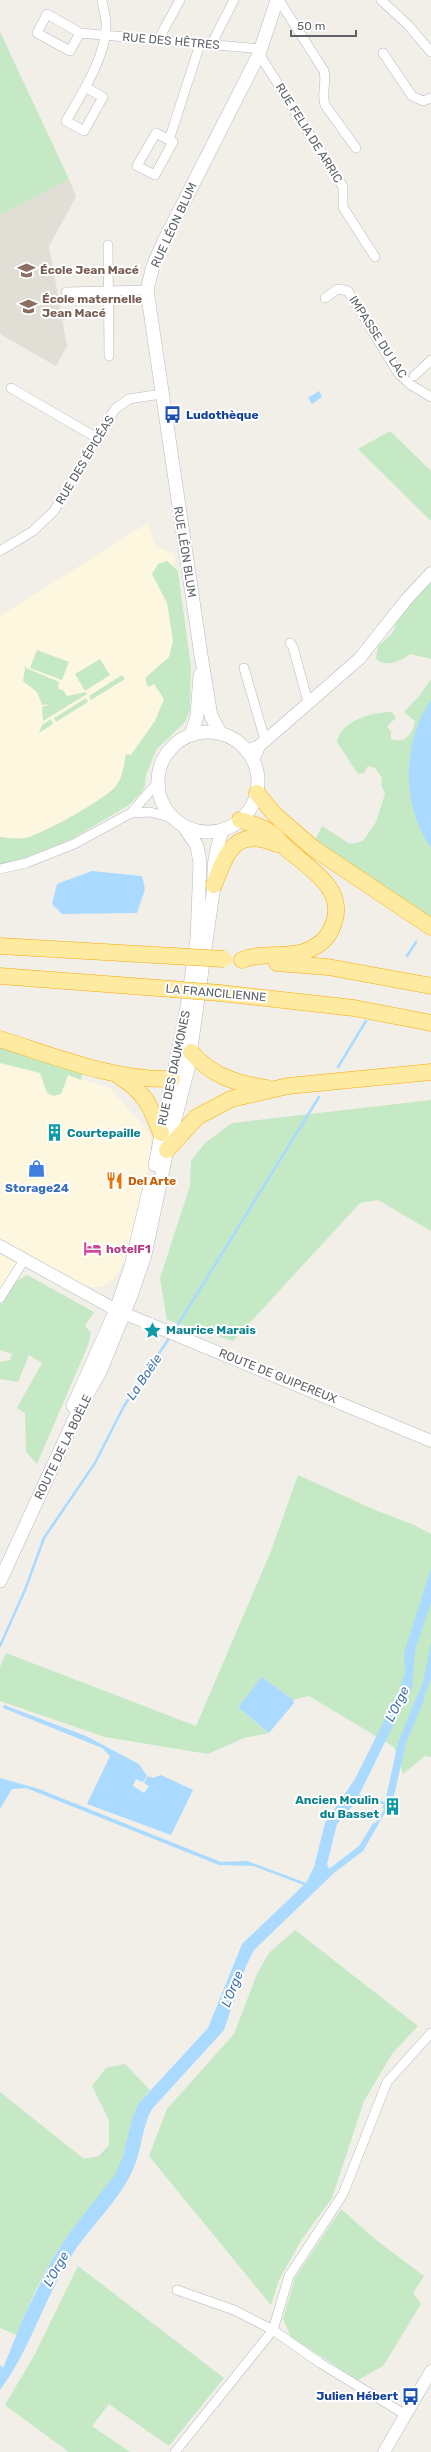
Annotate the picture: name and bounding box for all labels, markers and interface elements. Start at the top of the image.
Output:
scale bar [291,12,356,38]
text: 50 m [297,19,325,33]
street label: RUE DES HÊTRES [122,30,220,52]
street label: RUE FELIA DE ARRIC [273,81,345,185]
street label: RUE LÉON BLUM [148,180,200,270]
school or university icon: École Jean Macé [17,260,37,280]
place label: École Jean Macé [40,263,139,277]
place label: École maternelle Jean Macé [42,292,142,320]
street label: IMPASSE DU LAC [346,293,410,381]
school or university icon: École maternelle Jean Macé [19,296,39,316]
bus stop icon: Ludothèque [163,405,183,425]
place label: Ludothèque [186,408,259,422]
street label: RUE DES ÉPICÉAS [53,413,117,507]
street label: RUE LÉON BLUM [171,505,199,599]
street label: LA FRANCILIENNE [165,982,267,1004]
street label: RUE DES DAUMONES [155,1009,193,1127]
building icon: Courtepaille [44,1123,64,1143]
place label: Courtepaille [67,1126,141,1140]
shop icon: Storage24 [27,1159,47,1179]
restaurant icon: Del Arte [105,1171,125,1191]
place label: Del Arte [128,1174,176,1188]
place label: Storage24 [5,1181,69,1195]
hotel icon: hotelF1 [83,1239,103,1259]
place label: hotelF1 [106,1242,151,1256]
place icon: Maurice Marais [143,1320,163,1340]
place label: Maurice Marais [166,1323,256,1337]
street label: ROUTE DE GUIPEREUX [217,1346,339,1406]
water label: La Boële [123,1351,165,1403]
street label: ROUTE DE LA BOËLE [32,1392,94,1502]
water label: L'Orge [382,1684,413,1725]
place label: Ancien Moulin du Basset [295,1793,379,1821]
building icon: Ancien Moulin du Basset [382,1797,402,1817]
water label: L'Orge [218,1969,247,2009]
water label: L'Orge [40,2249,73,2289]
bus stop icon: Julien Hébert [401,2386,421,2406]
place label: Julien Hébert [316,2389,398,2403]

